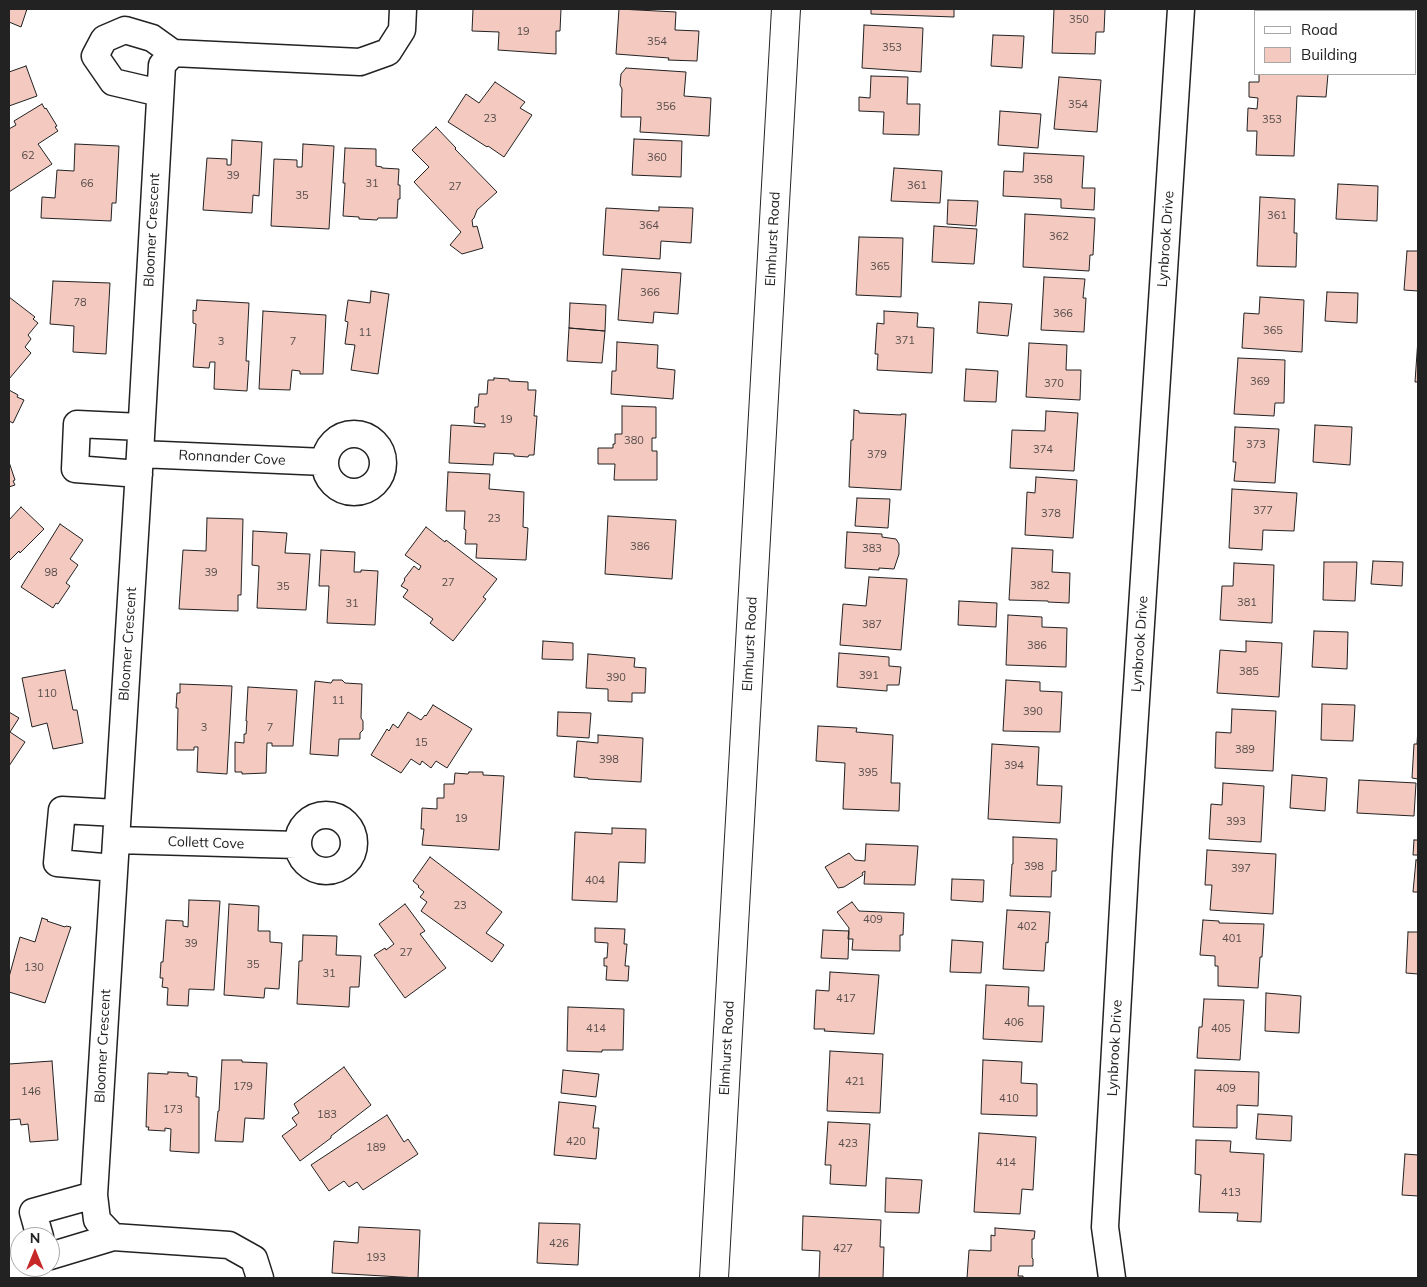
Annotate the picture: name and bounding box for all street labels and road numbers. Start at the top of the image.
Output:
street label: Bloomer Crescent [141,173,163,287]
street label: Lynbrook Drive [1154,190,1178,288]
street label: Elmhurst Road [762,191,784,287]
street label: Ronnander Cove [178,447,286,469]
street label: Bloomer Crescent [116,586,140,702]
street label: Lynbrook Drive [1128,595,1152,693]
street label: Elmhurst Road [739,596,761,692]
street label: Collett Cove [167,833,245,853]
street label: Bloomer Crescent [92,989,114,1103]
street label: Lynbrook Drive [1104,999,1126,1097]
street label: Elmhurst Road [716,1000,738,1096]

